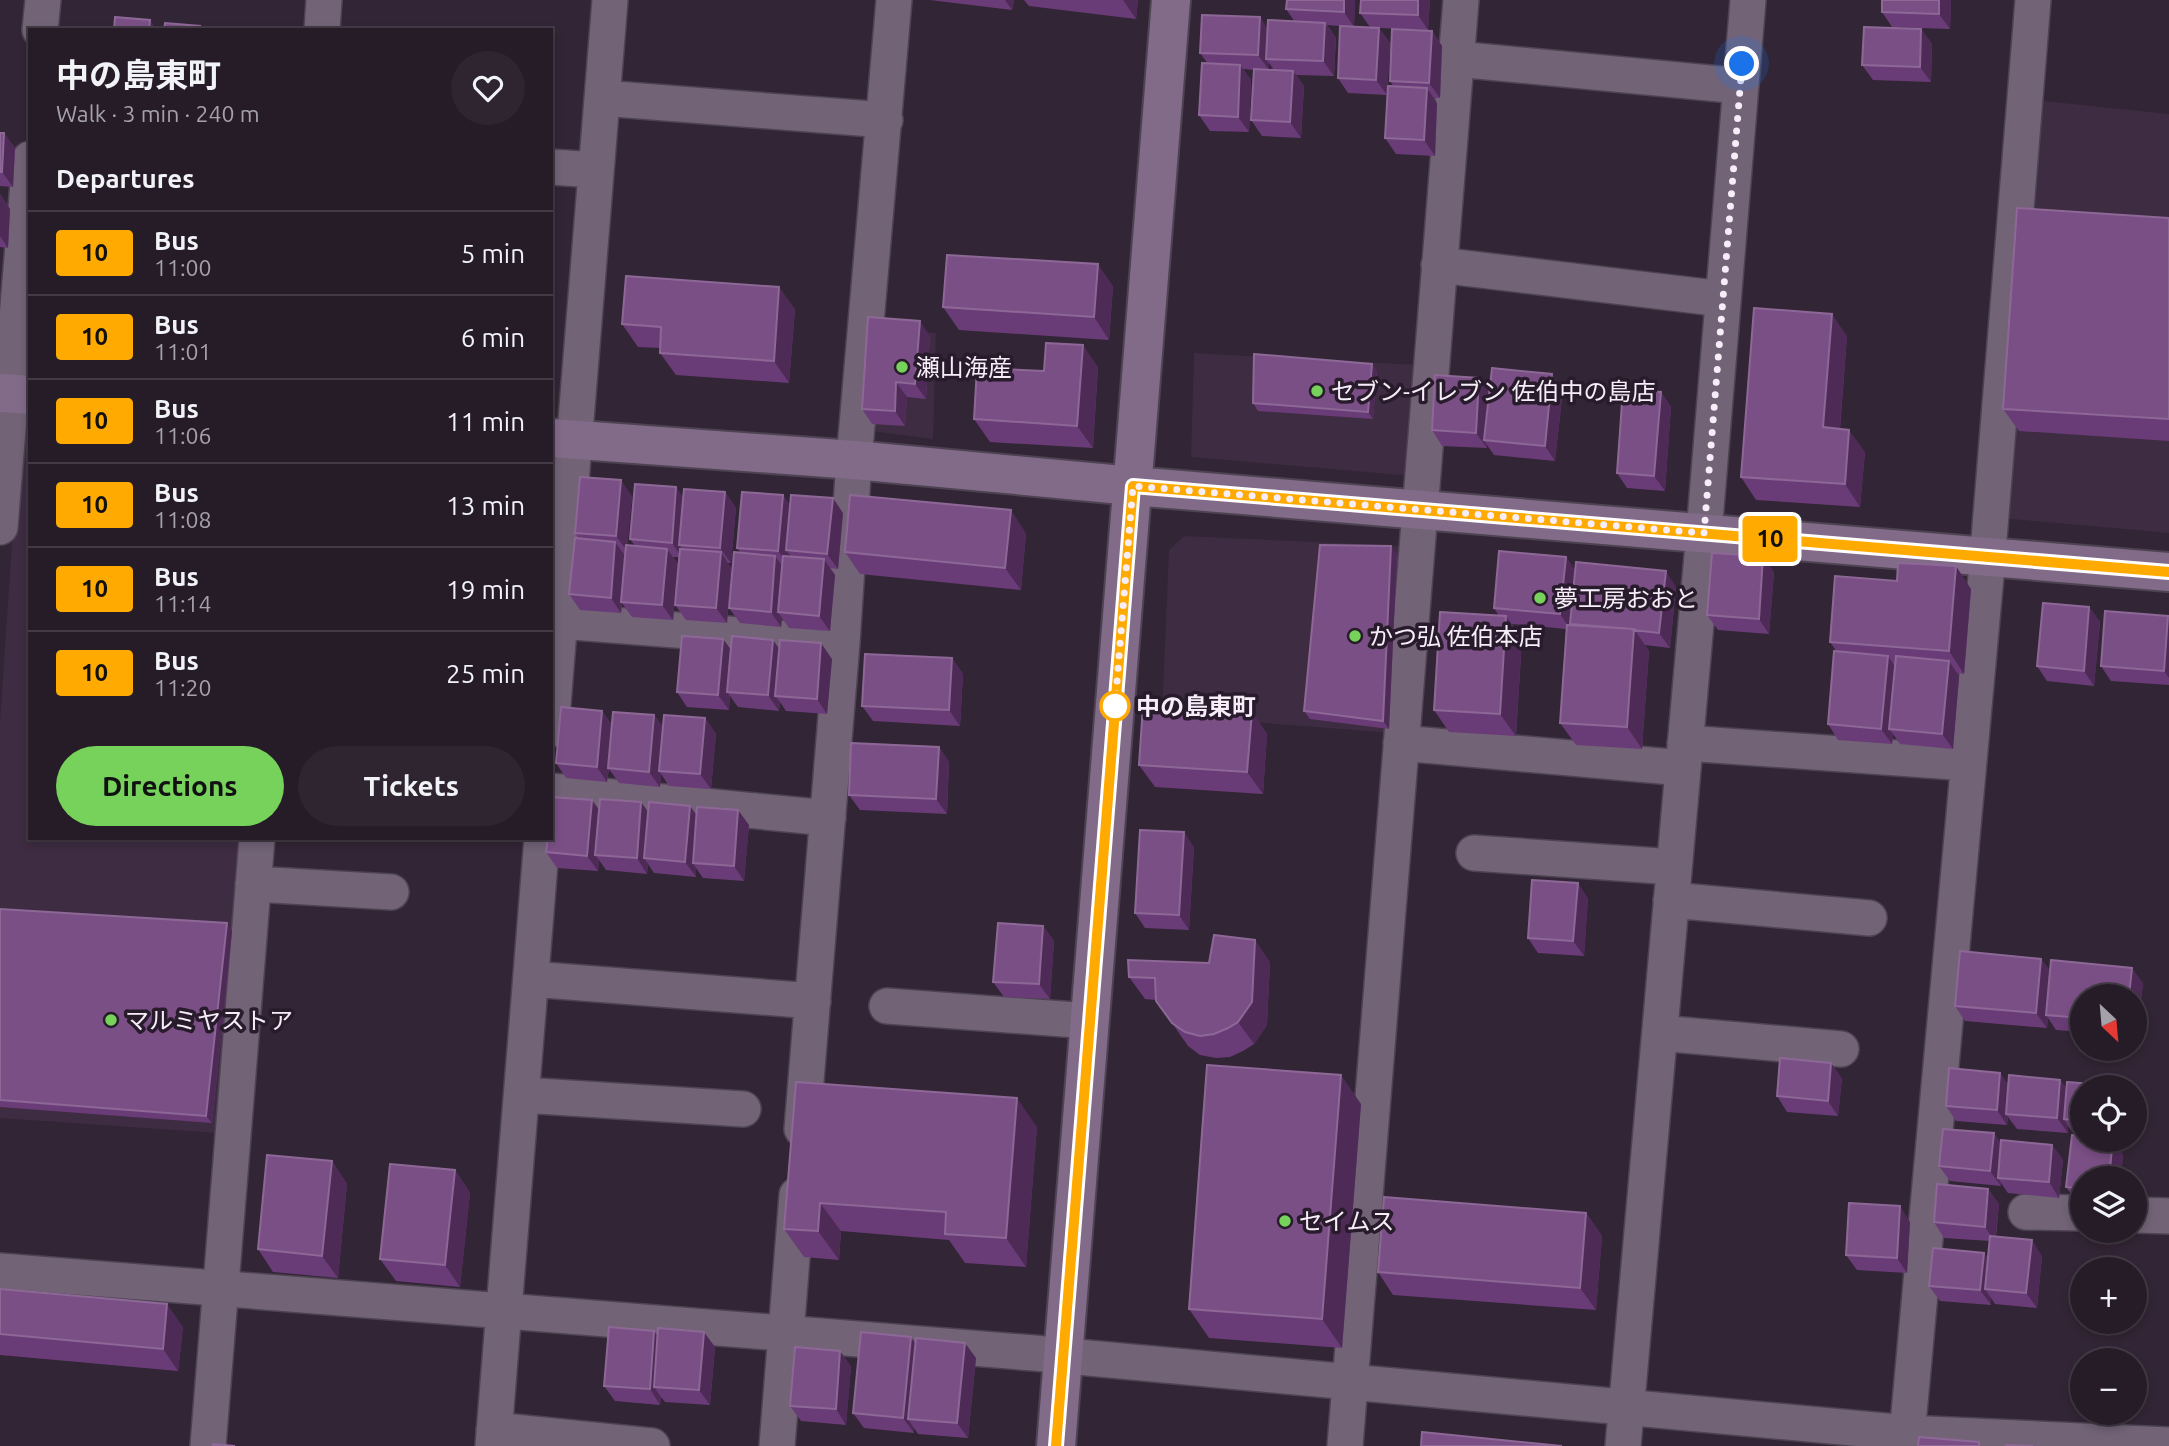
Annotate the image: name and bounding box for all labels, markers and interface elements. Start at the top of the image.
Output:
your location [1724,46,1759,81]
button: heart [451,51,525,125]
text: 中の島東町 [56,56,221,93]
text: Walk · 3 min · 240 m [56,101,260,126]
text: Departures [56,164,194,193]
text: Bus [154,226,199,255]
text: 10 [81,239,108,266]
text: 5 min [461,239,525,268]
text: 11:00 [154,255,212,280]
text: Bus [154,310,199,339]
text: 10 [81,323,108,350]
text: 6 min [461,323,525,352]
text: 11:01 [154,339,212,364]
place label: 瀬山海産 [916,354,1012,381]
marker: 瀬山海産 [894,359,910,375]
place label: セブン-イレブン 佐伯中の島店 [1331,378,1655,405]
marker: セブン-イレブン 佐伯中の島店 [1309,383,1325,399]
text: Bus [154,394,199,423]
text: 10 [81,407,108,434]
text: 11 min [446,407,525,436]
text: 11:06 [154,423,212,448]
text: Bus [154,478,199,507]
text: 10 [81,491,108,518]
text: 13 min [446,491,525,520]
text: 11:08 [154,507,212,532]
line badge: 10 [1738,516,1802,562]
text: 10 [1756,525,1784,552]
text: Bus [154,562,199,591]
text: 10 [81,575,108,602]
text: 19 min [446,575,525,604]
place label: 夢工房おおと [1554,585,1698,612]
marker: 夢工房おおと [1532,590,1548,606]
text: 11:14 [154,591,212,616]
place label: かつ弘 佐伯本店 [1369,623,1543,650]
marker: かつ弘 佐伯本店 [1347,628,1363,644]
text: Bus [154,646,199,675]
text: 10 [81,659,108,686]
text: 25 min [446,659,525,688]
text: 11:20 [154,675,212,700]
marker: 中の島東町 [1100,691,1130,721]
place label: 中の島東町 [1136,693,1256,720]
button: Directions [56,746,284,826]
button: Tickets [298,746,525,826]
north arrow [2070,984,2147,1060]
map controls [2070,984,2147,1425]
place label: マルミヤストア [125,1007,293,1034]
marker: マルミヤストア [103,1012,119,1028]
button: locate [2070,1075,2147,1152]
button: layers [2070,1166,2147,1243]
place label: セイムス [1299,1208,1395,1235]
marker: セイムス [1277,1213,1293,1229]
button: + [2070,1257,2147,1334]
button: − [2070,1348,2147,1425]

